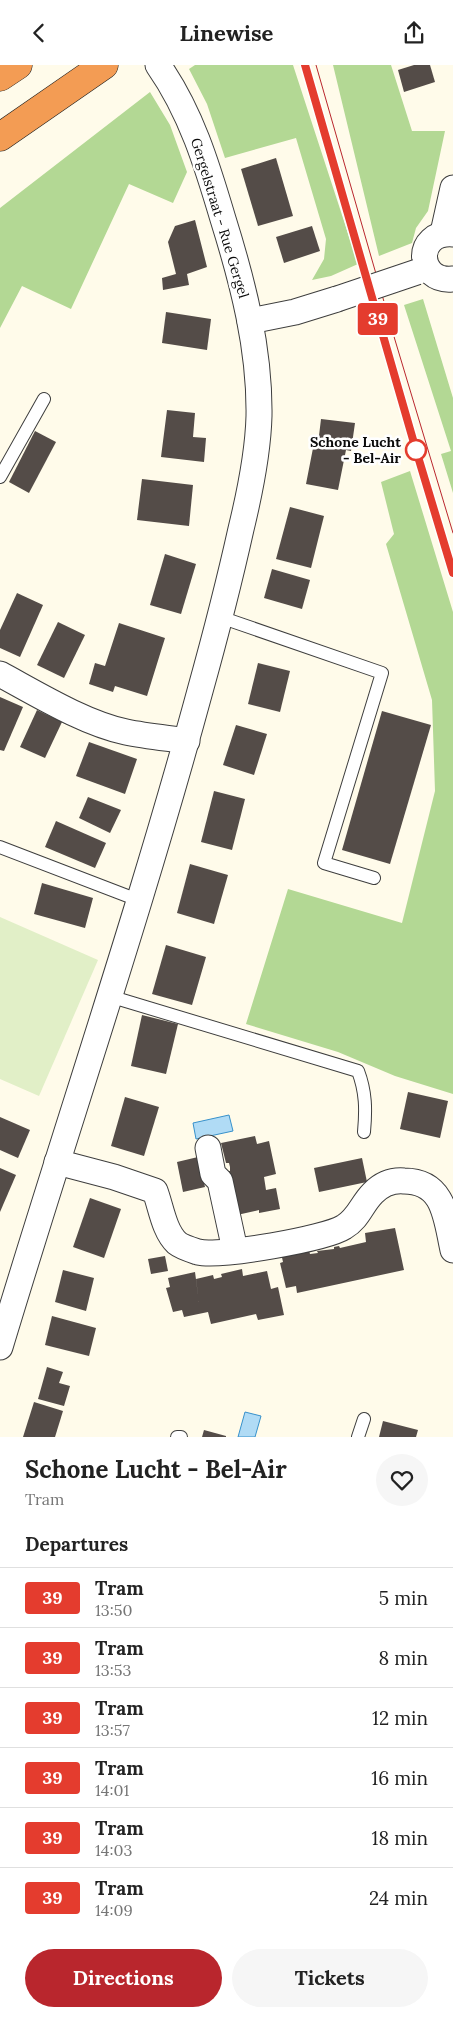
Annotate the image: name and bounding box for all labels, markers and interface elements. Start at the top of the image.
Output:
icon: back [25,19,53,47]
text: Linewise [180,19,273,47]
icon: share [400,19,428,47]
street label: Gergelstraat - Rue Gergel [187,136,253,301]
line badge: 39 [356,303,400,335]
text: 39 [368,307,388,330]
place label: Schone Lucht - Bel-Air [310,433,401,467]
marker: Schone Lucht - Bel-Air [405,439,427,461]
text: Schone Lucht - Bel-Air [25,1454,287,1485]
button: heart [376,1454,428,1506]
text: Tram [25,1489,64,1509]
text: Departures [25,1532,128,1556]
text: Tram [95,1576,144,1600]
text: 39 [42,1586,63,1609]
text: 5 min [379,1586,428,1610]
text: 13:50 [95,1600,132,1620]
text: Tram [95,1636,144,1660]
text: 39 [42,1646,63,1669]
text: 8 min [378,1646,428,1670]
text: 13:53 [95,1660,131,1680]
text: Tram [95,1696,144,1720]
text: 39 [42,1706,63,1729]
text: 12 min [372,1706,428,1730]
text: 13:57 [95,1720,130,1740]
text: Tram [95,1756,144,1780]
text: 39 [42,1766,63,1789]
text: 16 min [371,1766,428,1790]
text: 14:01 [95,1780,129,1800]
text: Tram [95,1816,144,1840]
text: 39 [42,1826,63,1849]
text: 18 min [372,1826,428,1850]
text: 14:03 [95,1840,132,1860]
text: Tram [95,1876,144,1900]
text: 39 [42,1886,63,1909]
text: 24 min [369,1886,428,1910]
text: 14:09 [95,1900,133,1920]
button: Directions [25,1949,222,2007]
button: Tickets [232,1949,428,2007]

